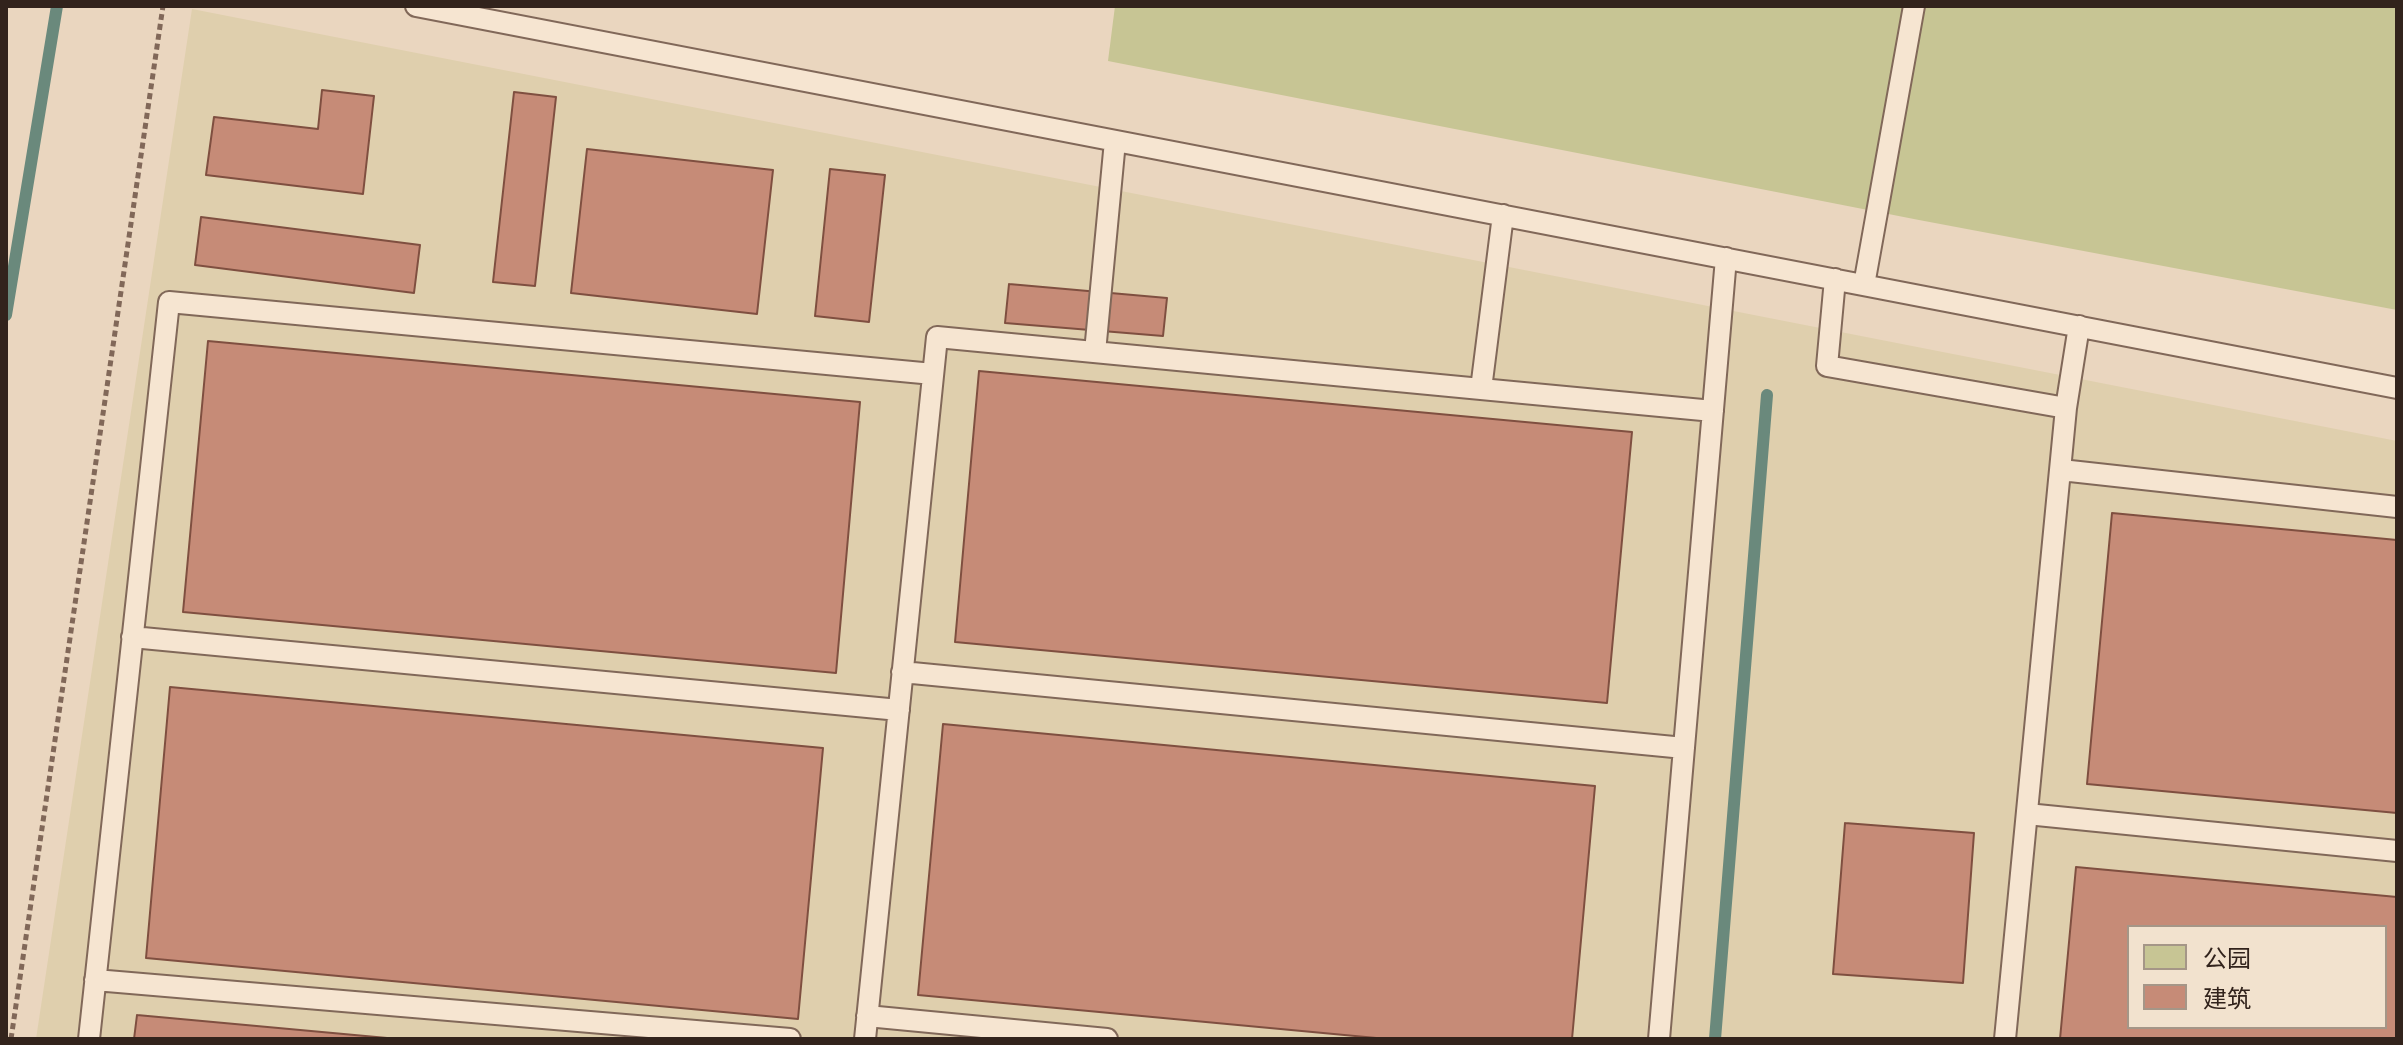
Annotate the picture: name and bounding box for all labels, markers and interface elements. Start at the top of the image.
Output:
legend [2127,925,2387,1029]
text: 公园 [2203,942,2251,975]
text: 建筑 [2203,982,2251,1015]

